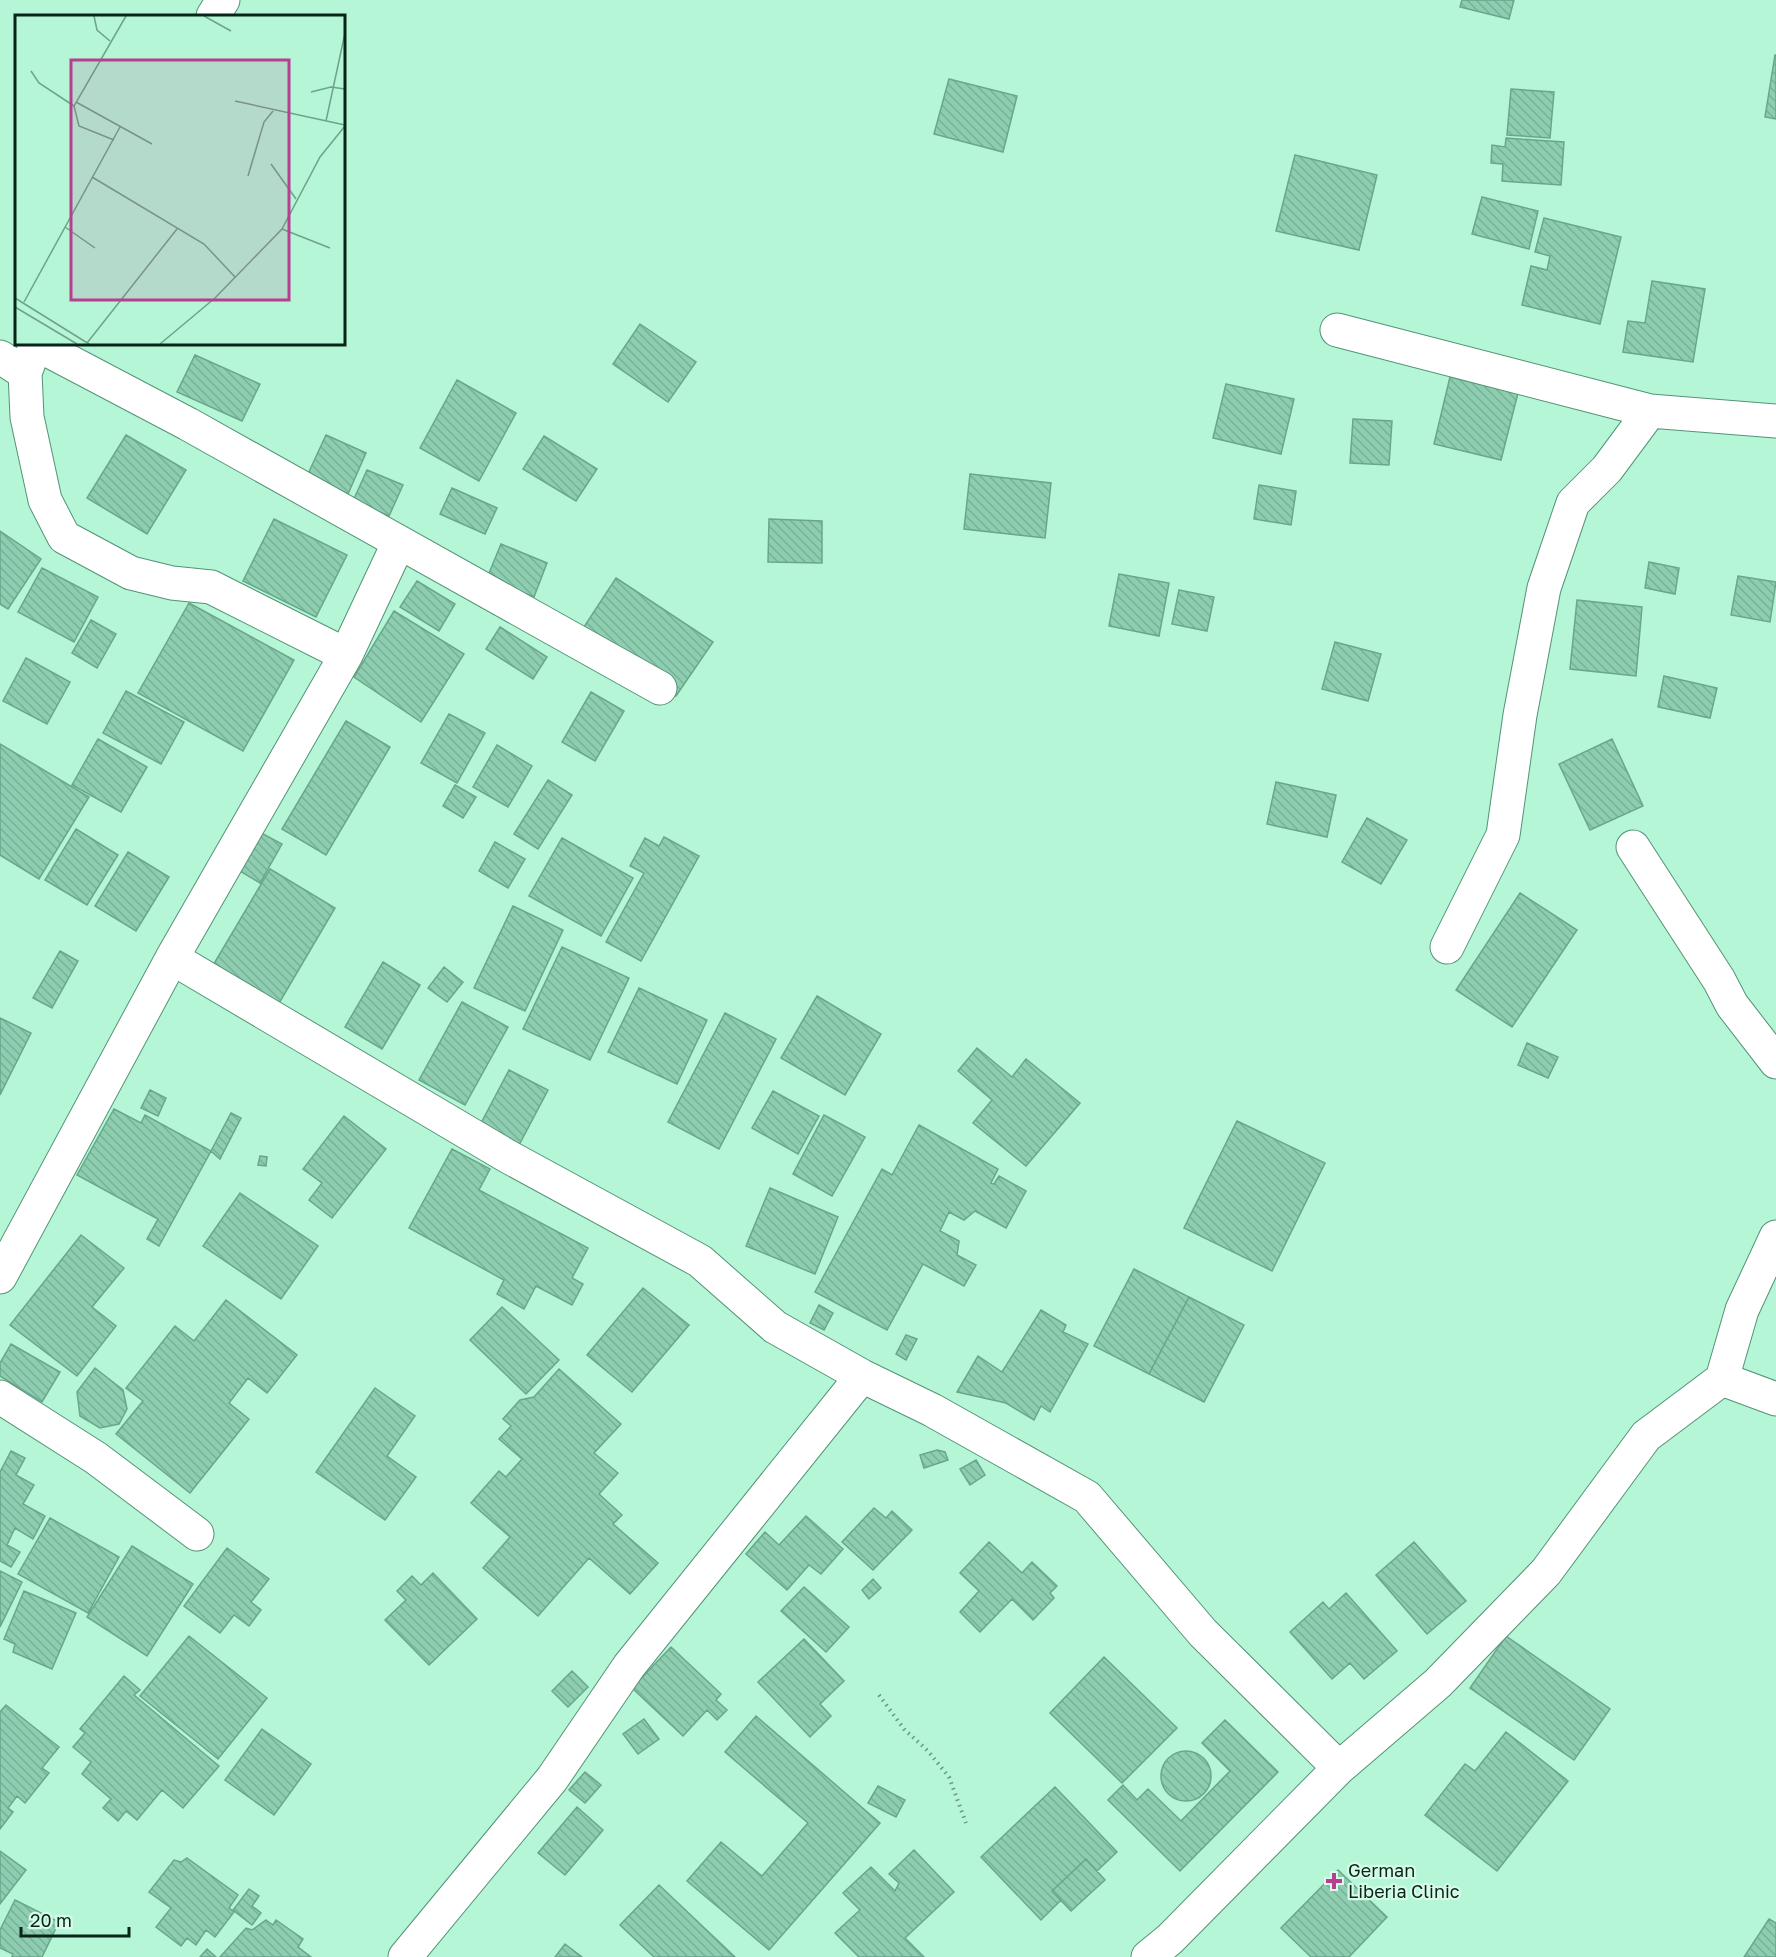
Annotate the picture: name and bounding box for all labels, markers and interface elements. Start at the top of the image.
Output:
inset map [15,15,345,345]
place label: German Liberia Clinic [1348,1859,1460,1902]
marker: German Liberia Clinic [1325,1872,1343,1890]
scale bar [21,1900,129,1938]
text: 20 m [30,1909,72,1931]

